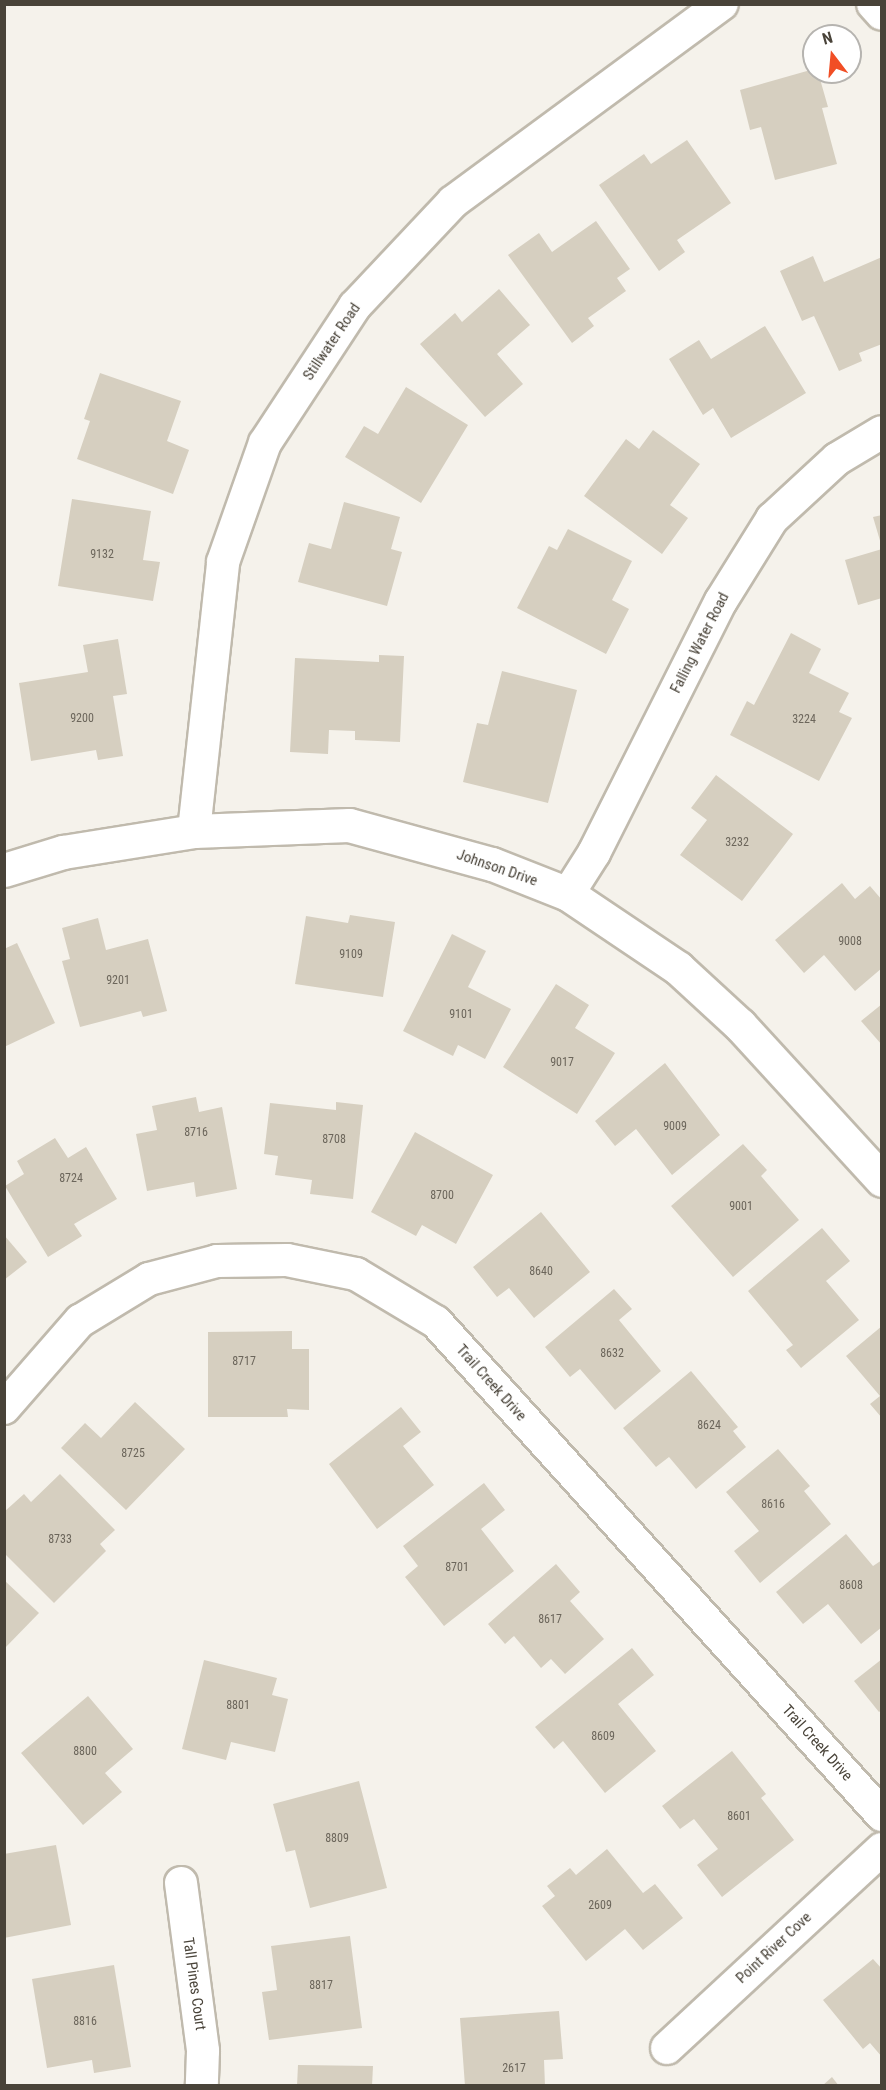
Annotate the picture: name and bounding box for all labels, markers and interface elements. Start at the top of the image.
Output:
north arrow [802,24,862,84]
text: N [820,28,835,49]
street label: Stillwater Road [300,300,364,384]
house number: 9132 [90,548,114,562]
street label: Falling Water Road [667,590,733,696]
house number: 9200 [70,712,94,726]
house number: 3224 [792,713,816,727]
house number: 3232 [725,836,749,850]
street label: Johnson Drive [454,846,540,890]
house number: 9008 [838,935,862,949]
house number: 9109 [339,948,363,962]
house number: 9201 [106,974,130,988]
house number: 9101 [449,1008,473,1022]
house number: 9017 [550,1056,574,1070]
house number: 9009 [663,1120,687,1134]
house number: 8716 [184,1126,208,1140]
house number: 8708 [322,1133,346,1147]
house number: 8724 [59,1172,83,1186]
house number: 8700 [430,1189,454,1203]
house number: 9001 [729,1200,753,1214]
house number: 8640 [529,1265,553,1279]
street label: Trail Creek Drive [452,1341,530,1425]
house number: 8632 [600,1347,624,1361]
house number: 8717 [232,1355,256,1369]
house number: 8624 [697,1419,721,1433]
house number: 8725 [121,1447,145,1461]
house number: 8616 [761,1498,785,1512]
house number: 8733 [48,1533,72,1547]
house number: 8701 [445,1561,469,1575]
house number: 8608 [839,1579,863,1593]
house number: 8617 [538,1613,562,1627]
house number: 8801 [226,1699,250,1713]
street label: Trail Creek Drive [778,1701,856,1785]
house number: 8609 [591,1730,615,1744]
house number: 8800 [73,1745,97,1759]
house number: 8601 [727,1810,751,1824]
house number: 8809 [325,1832,349,1846]
house number: 2609 [588,1899,612,1913]
street label: Point River Cove [733,1909,815,1987]
street label: Tall Pines Court [179,1936,209,2032]
house number: 8817 [309,1979,333,1993]
house number: 8816 [73,2015,97,2029]
house number: 2617 [502,2062,526,2076]

